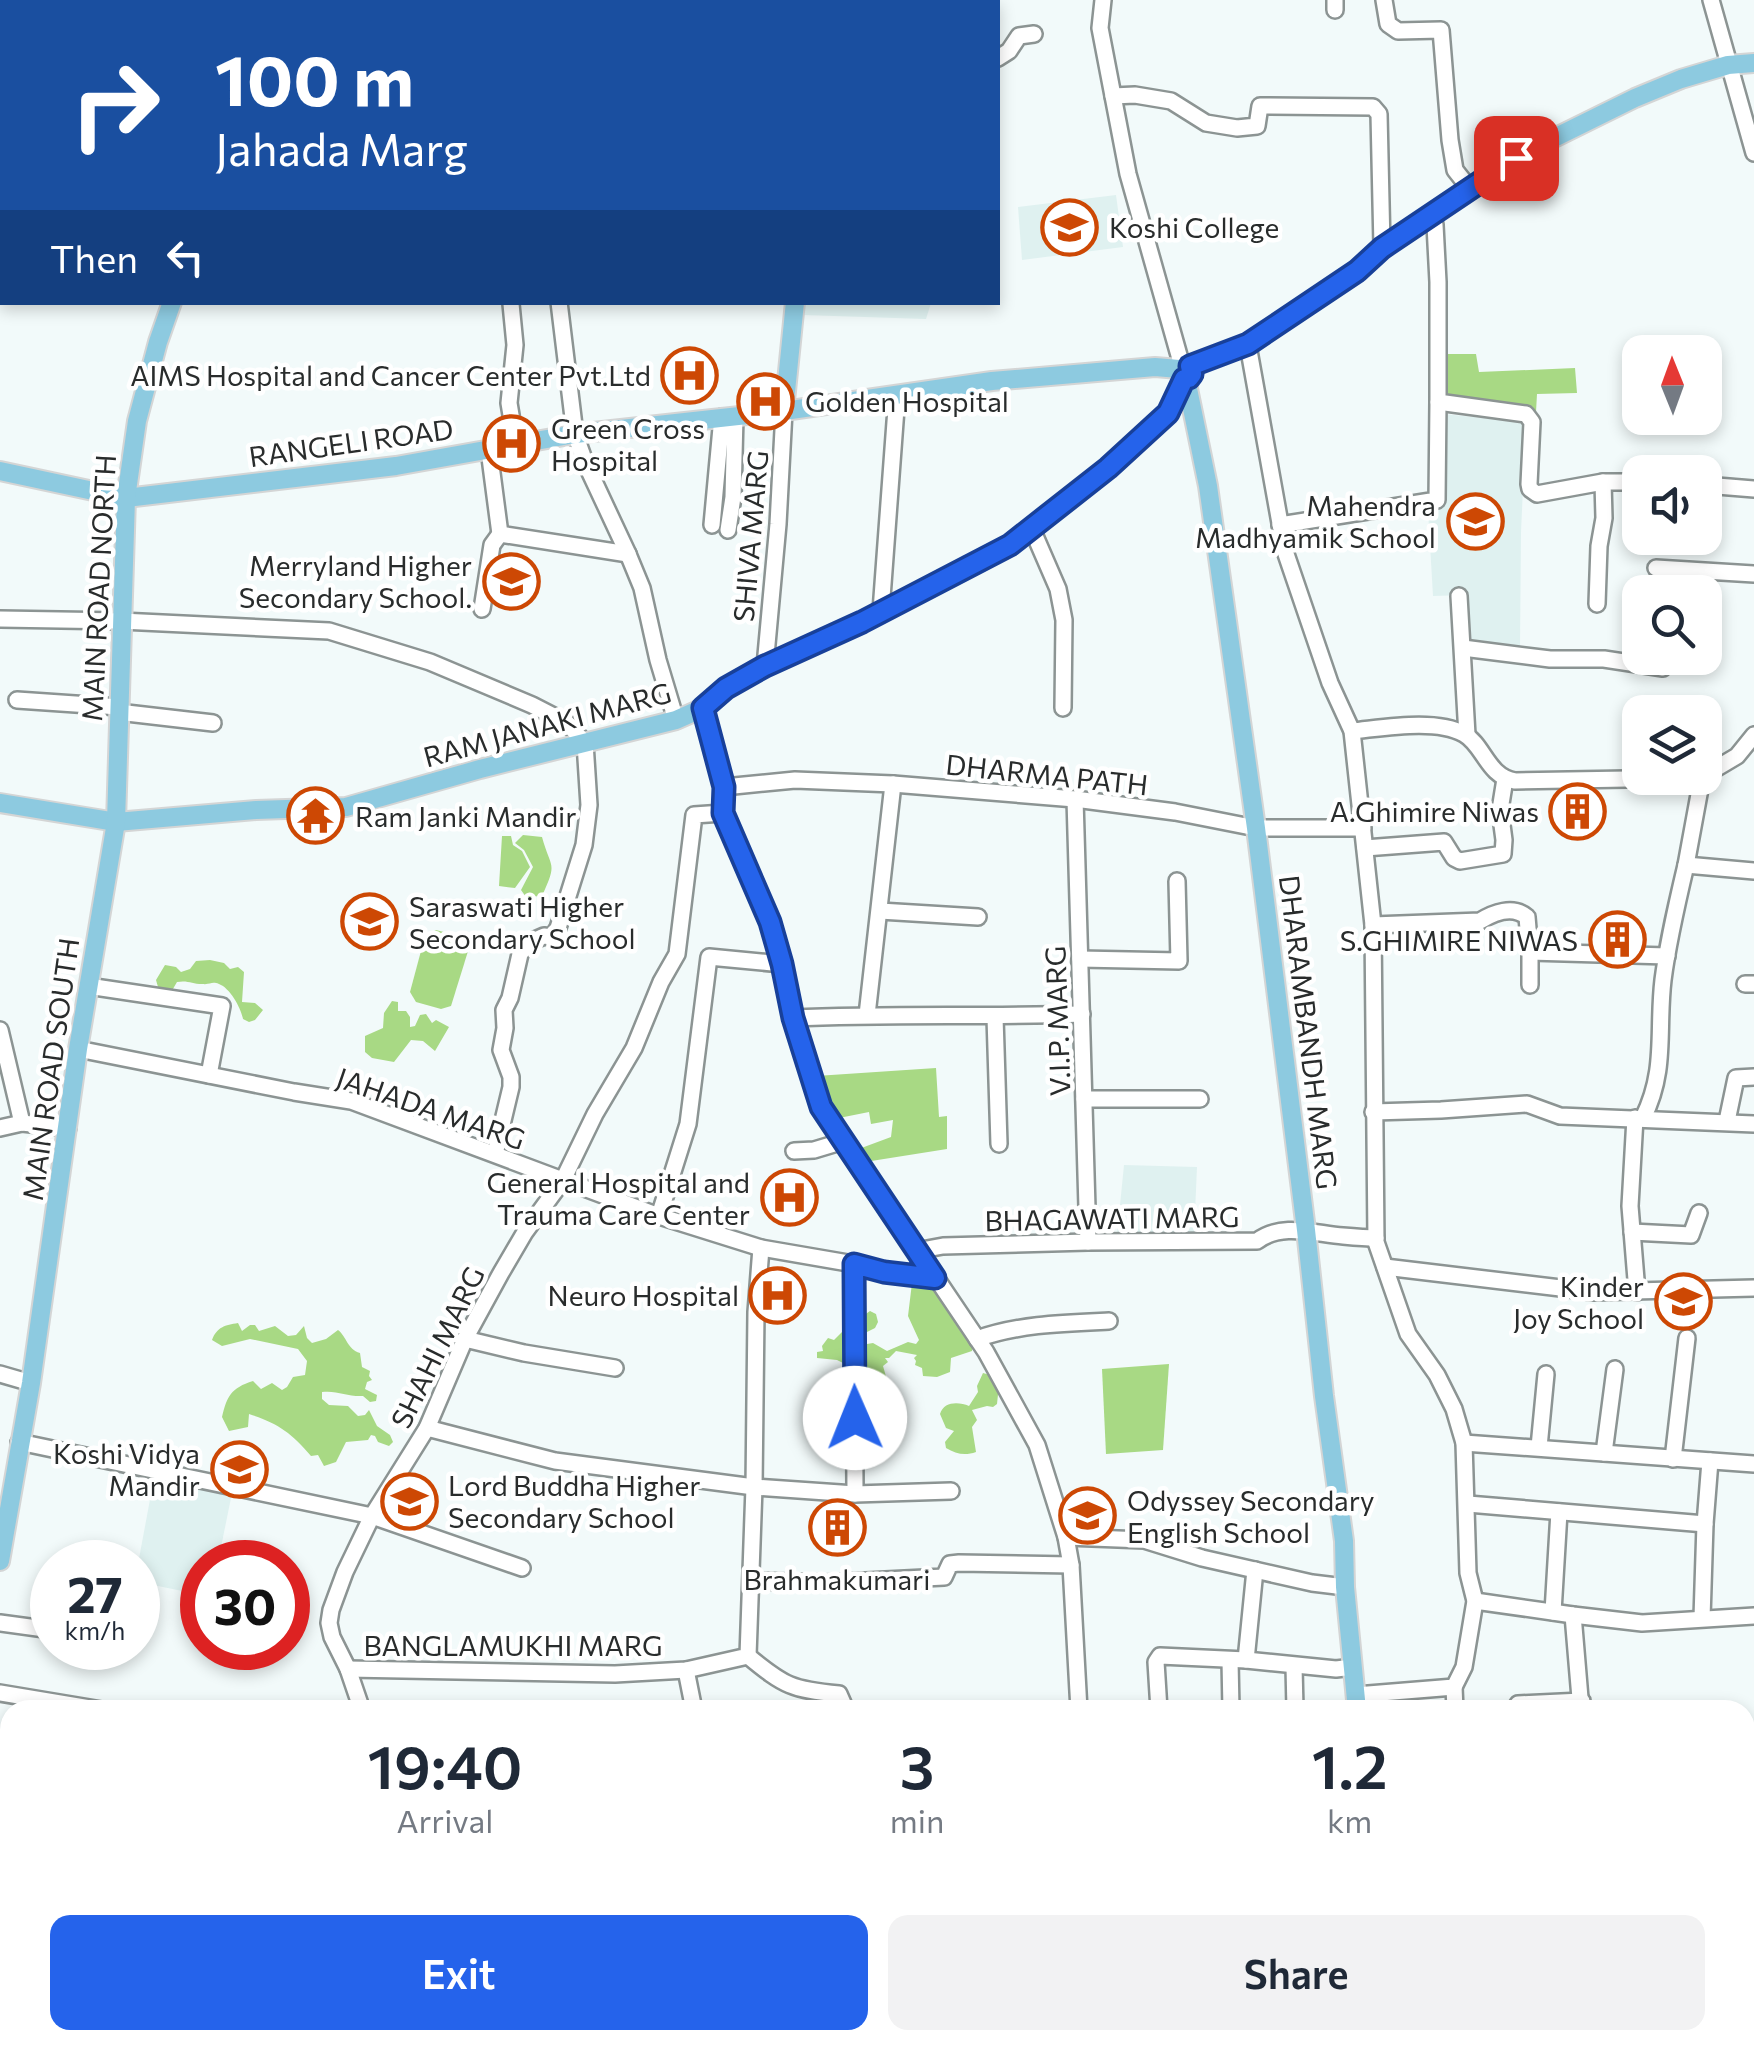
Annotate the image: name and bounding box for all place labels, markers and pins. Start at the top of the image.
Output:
pin [1474,116,1559,201]
school or university icon: Koshi College [1040,197,1100,257]
place label: Koshi College [1109,210,1279,244]
hospital icon: AIMS Hospital and Cancer Center Pvt.Ltd [660,345,720,405]
place label: AIMS Hospital and Cancer Center Pvt.Ltd [130,358,651,392]
hospital icon: Golden Hospital [736,371,796,431]
place label: Golden Hospital [805,384,1009,418]
place label: Green Cross Hospital [551,411,705,477]
hospital icon: Green Cross Hospital [482,414,542,474]
place label: Mahendra Madhyamik School [1195,488,1436,554]
school or university icon: Mahendra Madhyamik School [1445,491,1505,551]
place label: Merryland Higher Secondary School. [239,548,472,614]
school or university icon: Merryland Higher Secondary School. [481,551,541,611]
building icon: A.Ghimire Niwas [1548,781,1608,841]
temple icon: Ram Janki Mandir [286,786,346,846]
place label: A.Ghimire Niwas [1330,794,1539,828]
place label: Ram Janki Mandir [355,799,576,833]
place label: Saraswati Higher Secondary School [409,889,636,955]
school or university icon: Saraswati Higher Secondary School [340,892,400,952]
building icon: S.GHIMIRE NIWAS [1587,910,1647,970]
place label: S.GHIMIRE NIWAS [1340,923,1578,957]
place label: General Hospital and Trauma Care Center [486,1165,750,1231]
hospital icon: General Hospital and Trauma Care Center [759,1168,819,1228]
hospital icon: Neuro Hospital [748,1265,808,1325]
place label: Kinder Joy School [1513,1269,1644,1335]
school or university icon: Kinder Joy School [1653,1272,1713,1332]
place label: Neuro Hospital [548,1278,739,1312]
place label: Koshi Vidya Mandir [53,1436,200,1502]
school or university icon: Koshi Vidya Mandir [209,1439,269,1499]
place label: Lord Buddha Higher Secondary School [448,1468,700,1534]
school or university icon: Lord Buddha Higher Secondary School [379,1471,439,1531]
place label: Odyssey Secondary English School [1127,1483,1374,1549]
school or university icon: Odyssey Secondary English School [1058,1486,1118,1546]
building icon: Brahmakumari [807,1498,867,1558]
place label: Brahmakumari [743,1562,931,1596]

